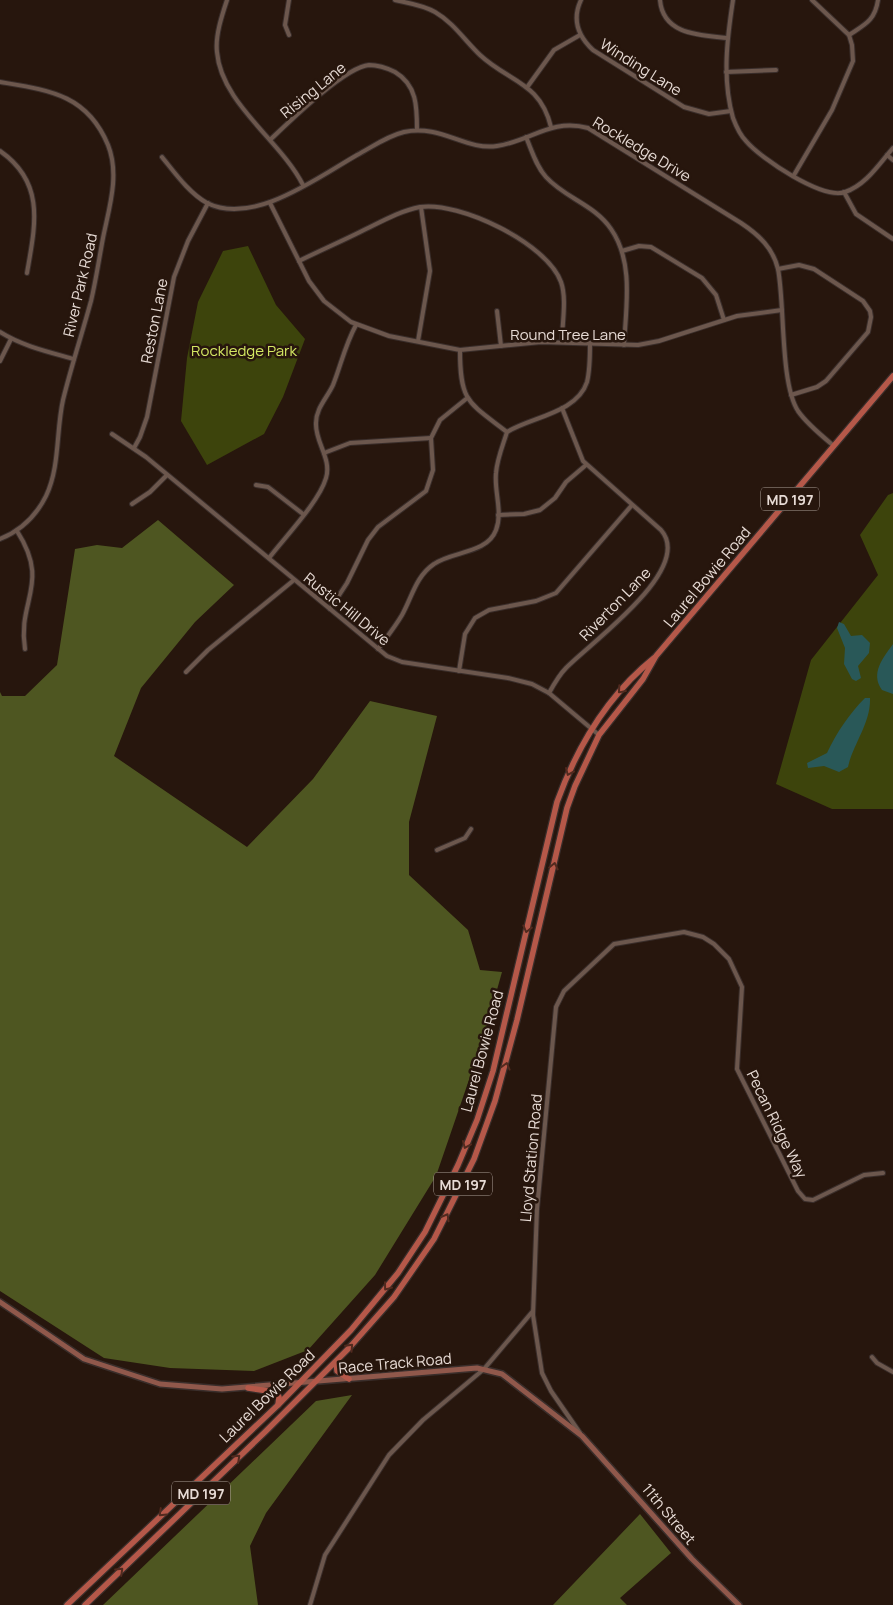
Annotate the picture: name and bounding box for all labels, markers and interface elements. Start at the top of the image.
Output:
street label: Winding Lane [596,33,686,101]
street label: Rising Lane [276,57,350,123]
street label: Rockledge Drive [589,111,695,187]
street label: River Park Road [58,231,102,339]
street label: Reston Lane [135,276,173,365]
street label: Round Tree Lane [510,324,626,345]
park label: Rockledge Park [191,340,297,361]
road number: MD 197 [761,488,819,510]
street label: Laurel Bowie Road [659,522,755,632]
street label: Riverton Lane [575,563,656,645]
street label: Rustic Hill Drive [299,568,395,651]
one-way arrow [618,684,627,693]
one-way arrow [564,767,575,776]
one-way arrow [548,862,559,871]
one-way arrow [522,924,533,933]
street label: Laurel Bowie Road [456,988,508,1114]
one-way arrow [500,1062,510,1070]
street label: Pecan Ridge Way [742,1066,812,1182]
street label: Lloyd Station Road [515,1093,547,1223]
one-way arrow [462,1140,473,1149]
road number: MD 197 [434,1172,492,1196]
one-way arrow [440,1213,450,1222]
one-way arrow [385,1281,393,1290]
one-way arrow [344,1344,353,1353]
street label: Laurel Bowie Road [215,1345,319,1447]
street label: Race Track Road [338,1348,452,1378]
one-way arrow [232,1455,241,1464]
street label: 11th Street [637,1479,701,1549]
road number: MD 197 [172,1482,230,1505]
one-way arrow [159,1507,168,1516]
one-way arrow [115,1568,124,1577]

